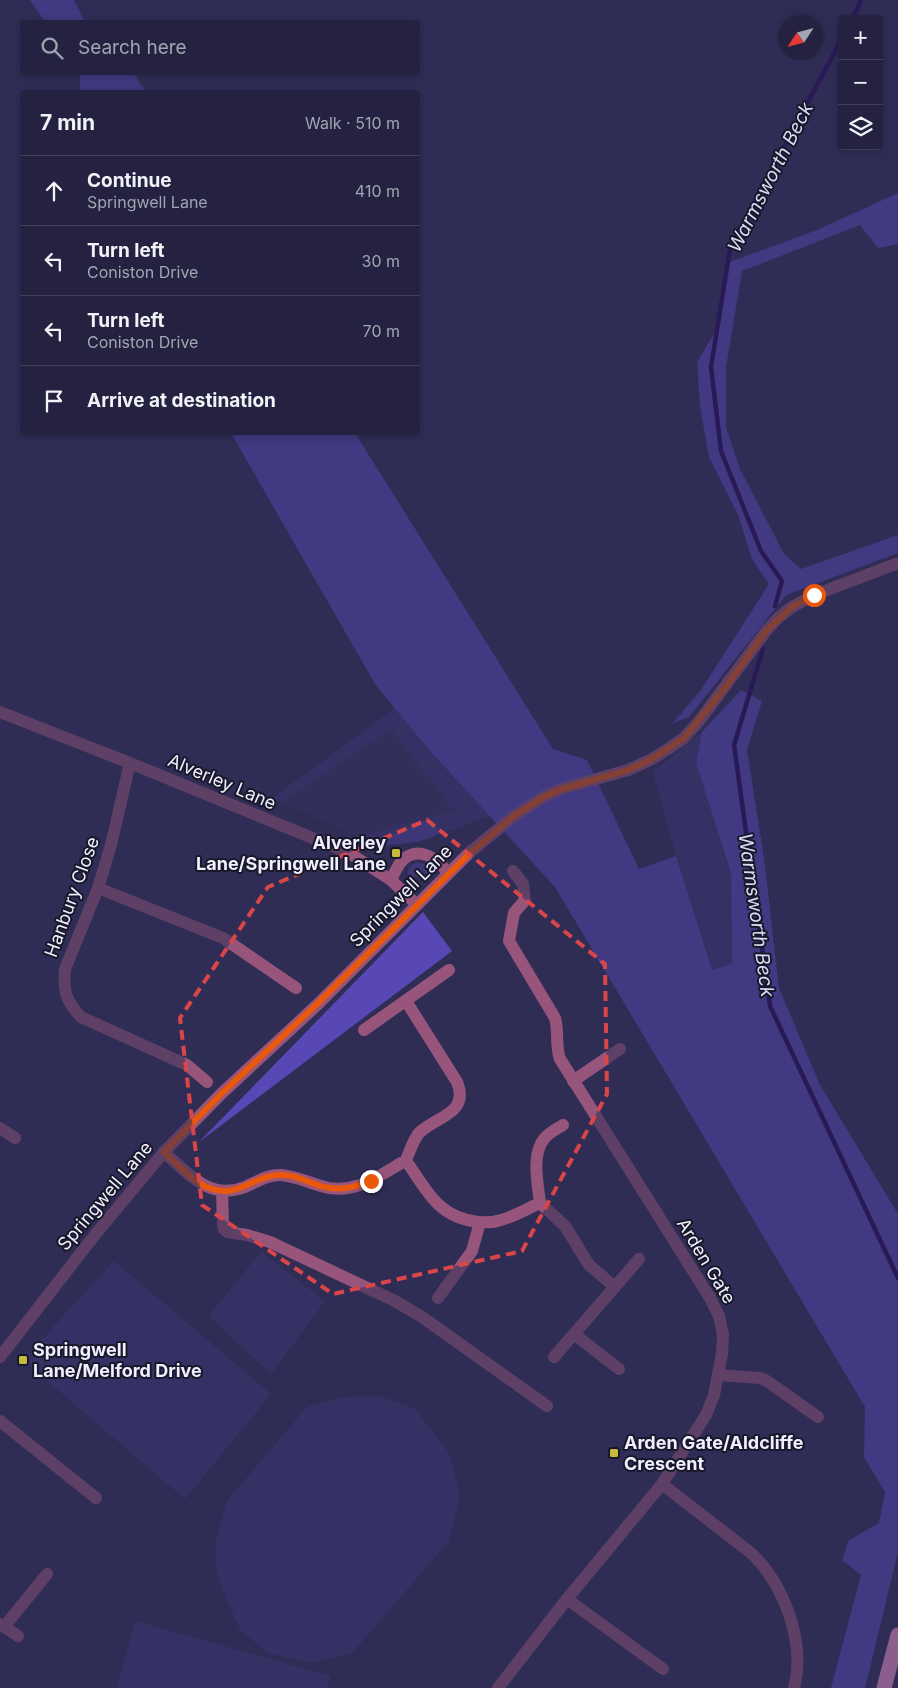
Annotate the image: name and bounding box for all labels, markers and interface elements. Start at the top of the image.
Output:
north arrow [778,15,823,60]
map controls [838,15,883,150]
button: + [838,15,883,60]
search box [20,20,420,75]
icon: search [38,34,66,62]
text: Search here [78,36,187,59]
button: − [838,60,883,105]
water label: Warmsworth Beck [723,98,818,256]
button: layers [838,105,883,150]
text: 7 min [40,110,95,135]
text: Walk · 510 m [305,113,400,133]
text: Continue [87,169,172,192]
icon: ahead [40,177,68,205]
text: 410 m [355,181,400,201]
text: Springwell Lane [87,192,208,212]
text: Turn left [87,239,165,262]
icon: left [40,247,68,275]
text: 30 m [362,251,400,271]
text: Coniston Drive [87,262,198,282]
text: Turn left [87,309,165,332]
icon: left [40,317,68,345]
text: 70 m [363,321,400,341]
text: Coniston Drive [87,332,198,352]
icon: arrive [40,387,68,415]
text: Arrive at destination [87,389,276,412]
route start [803,584,826,607]
street label: Alverley Lane [165,749,279,814]
place label: Alverley Lane/Springwell Lane [196,832,386,874]
water label: Warmsworth Beck [734,832,779,999]
street label: Hanbury Close [40,834,103,960]
street label: Springwell Lane [345,840,456,951]
marker: Alverley Lane/Springwell Lane [390,847,402,859]
street label: Springwell Lane [53,1137,156,1254]
route end [360,1170,383,1193]
street label: Arden Gate [673,1214,740,1307]
place label: Springwell Lane/Melford Drive [33,1339,202,1381]
marker: Springwell Lane/Melford Drive [17,1354,29,1366]
place label: Arden Gate/Aldcliffe Crescent [624,1432,804,1474]
marker: Arden Gate/Aldcliffe Crescent [608,1447,620,1459]

